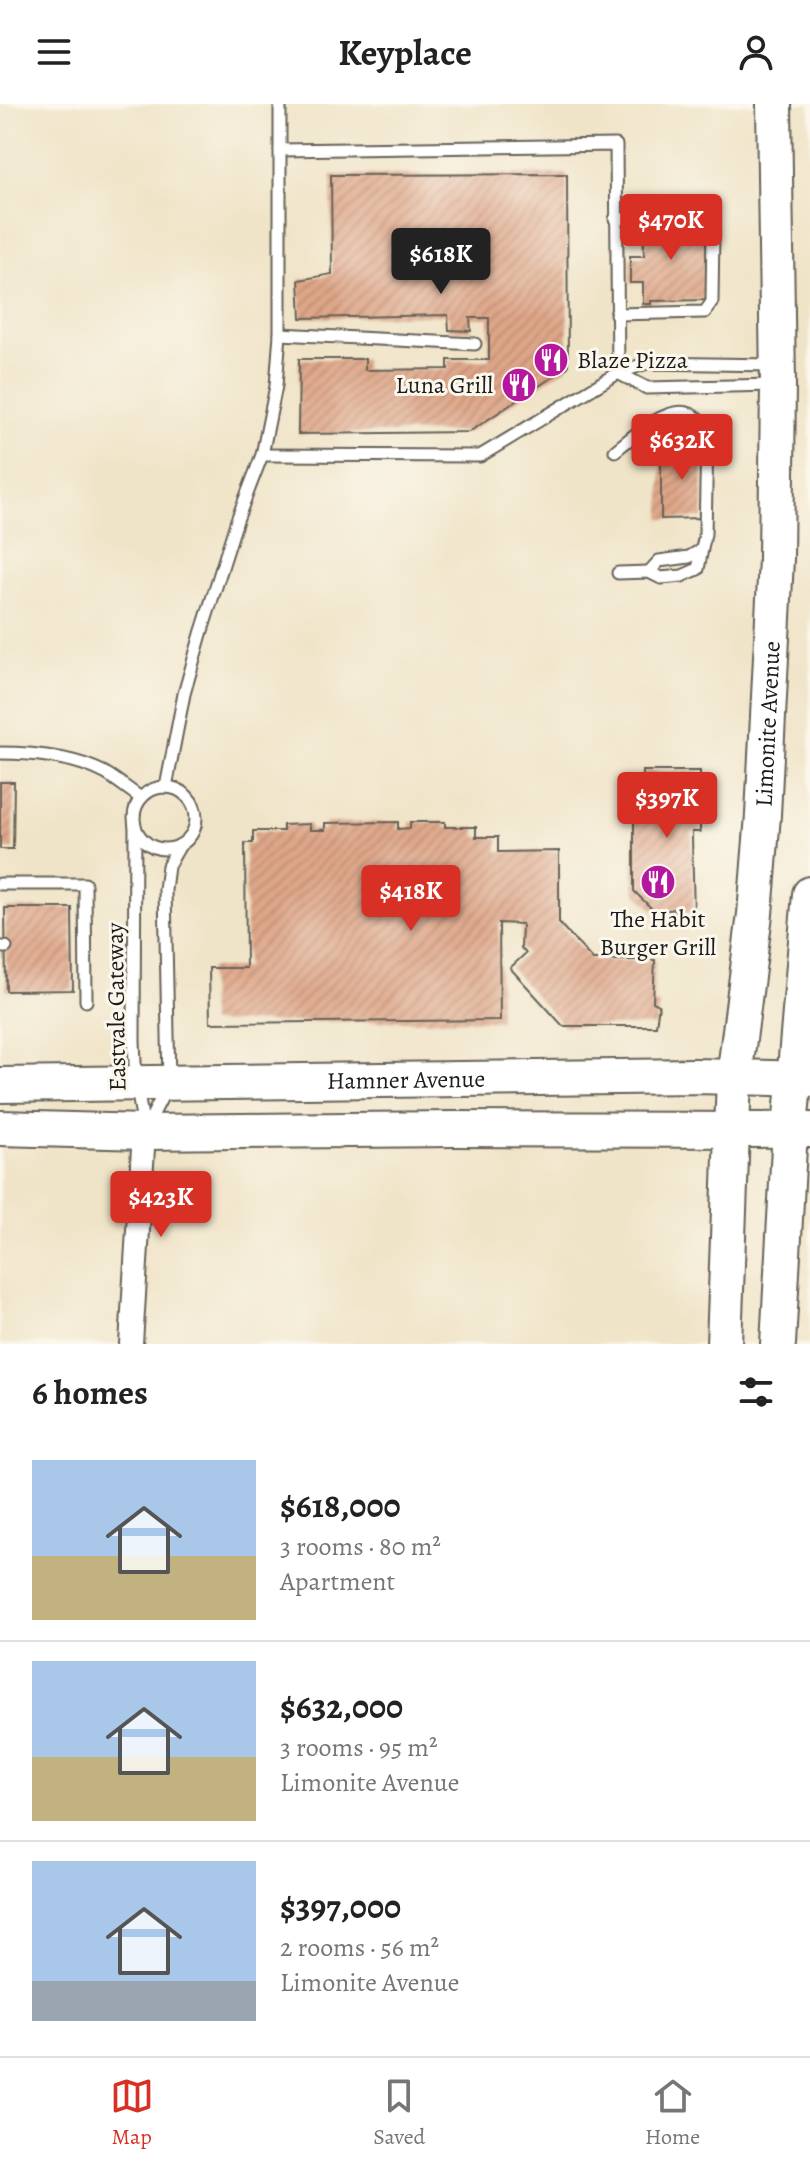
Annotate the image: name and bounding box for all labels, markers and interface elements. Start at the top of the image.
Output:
text: Keyplace [338,28,472,77]
icon: menu [32,30,76,74]
icon: person [734,30,778,74]
pin: $470K [615,194,727,262]
text: $470K [638,202,704,237]
pin: $618K [385,228,497,296]
text: $618K [409,236,473,271]
restaurant icon: Blaze Pizza [532,341,570,379]
place label: Blaze Pizza [577,344,689,376]
restaurant icon: Luna Grill [500,366,538,404]
place label: Luna Grill [396,369,493,401]
pin: $632K [626,414,738,482]
text: $632K [649,422,715,457]
street label: Limonite Avenue [747,640,788,808]
pin: $397K [611,772,723,840]
text: $397K [635,780,699,815]
restaurant icon: The Habit Burger Grill [639,863,677,901]
pin: $418K [355,865,467,933]
text: $418K [379,873,443,908]
place label: The Habit Burger Grill [600,903,716,963]
street label: Eastvale Gateway [99,922,133,1092]
street label: Hamner Avenue [327,1063,485,1097]
pin: $423K [105,1171,217,1239]
text: $423K [128,1179,194,1214]
text: 6 homes [32,1369,148,1416]
icon: filters [734,1370,778,1414]
text: $618,000 [280,1482,401,1529]
icon: home [96,1492,192,1588]
text: 3 rooms · 80 m² [280,1529,441,1564]
text: Apartment [280,1564,395,1599]
text: $632,000 [280,1683,403,1730]
icon: home [96,1693,192,1789]
text: 3 rooms · 95 m² [280,1730,437,1765]
text: Limonite Avenue [280,1765,459,1800]
text: $397,000 [280,1883,401,1930]
icon: home [96,1893,192,1989]
text: 2 rooms · 56 m² [280,1930,439,1965]
text: Limonite Avenue [280,1965,459,2000]
tab: Map [110,2074,154,2152]
tab: Saved [373,2074,425,2152]
tab: Home [645,2074,700,2152]

